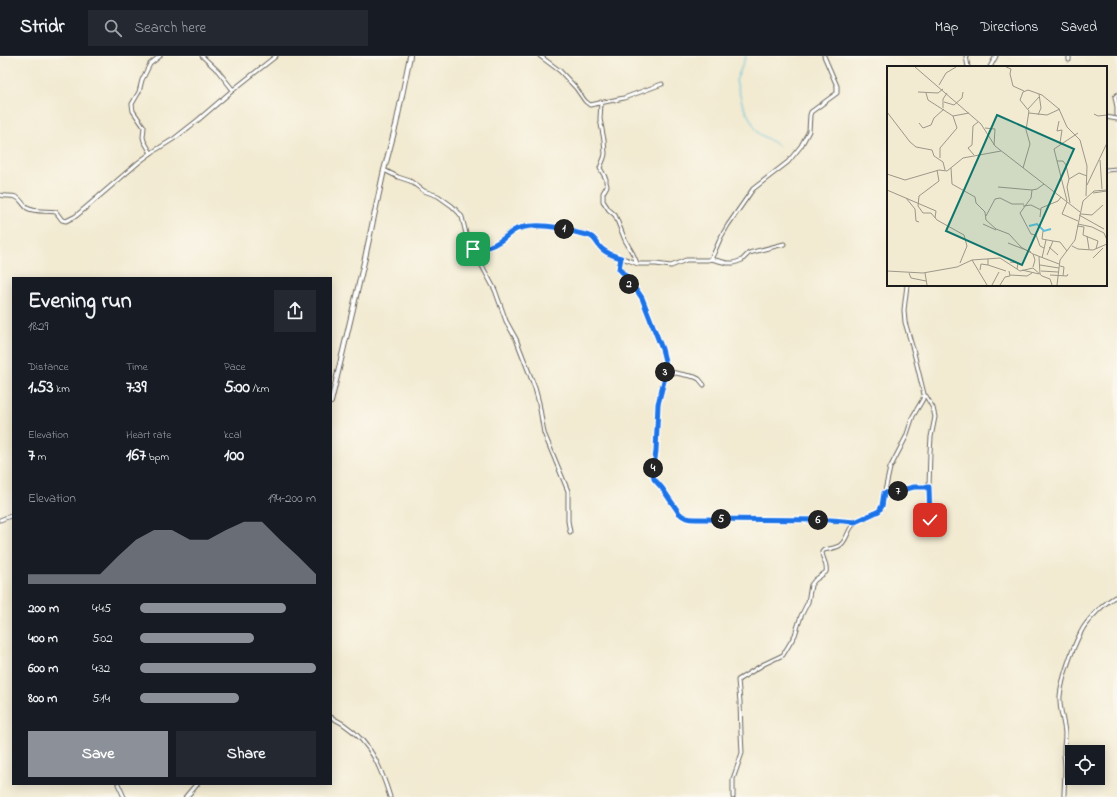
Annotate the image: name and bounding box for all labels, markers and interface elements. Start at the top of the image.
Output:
search box [88,10,368,46]
text: Stridr [20,14,64,41]
icon: search [102,17,124,39]
text: Search here [134,17,206,39]
text: Map [935,17,958,38]
text: Directions [980,17,1038,38]
text: Saved [1060,17,1097,38]
inset map [887,66,1107,286]
pin: 1 [554,219,574,239]
text: 1 [562,221,566,237]
pin [456,232,490,266]
icon: arrive [462,238,484,260]
pin: 2 [619,274,639,294]
text: 2 [626,276,632,292]
text: Evening run [28,286,132,318]
button: share [274,290,316,332]
text: 18:29 [28,317,49,336]
text: Distance [28,359,69,375]
text: Time [126,359,148,375]
text: Pace [224,359,245,375]
pin: 3 [655,362,675,382]
text: 3 [663,364,667,380]
text: 1.53 [28,375,54,400]
text: 7:39 [126,375,147,400]
text: 5:00 [224,375,250,400]
text: km [54,381,70,397]
text: /km [250,381,269,397]
text: Elevation [28,427,68,443]
text: Heart rate [126,427,171,443]
text: kcal [224,427,242,443]
text: 7 [28,443,35,468]
text: 167 [126,443,146,468]
text: 100 [224,443,244,468]
text: m [35,449,46,465]
text: bpm [146,449,169,465]
pin: 4 [643,458,663,478]
text: 4 [651,460,655,476]
pin: 7 [888,481,908,501]
text: 7 [896,483,900,499]
text: Elevation [28,489,76,508]
text: 194–200 m [268,489,316,508]
pin [913,503,947,537]
pin: 5 [711,509,731,529]
icon: check [919,509,941,531]
pin: 6 [808,510,828,530]
text: 5 [718,511,724,527]
text: 6 [816,512,820,528]
text: 200 m [28,599,59,618]
text: 4:45 [92,599,111,618]
text: 400 m [28,629,58,648]
text: 5:02 [92,629,113,648]
text: 600 m [28,659,58,678]
text: 4:32 [92,659,110,678]
text: 800 m [28,689,57,708]
text: 5:14 [92,689,110,708]
button: Save [28,731,168,777]
button: Share [176,731,316,777]
map controls [1065,745,1105,785]
button: locate [1065,745,1105,785]

